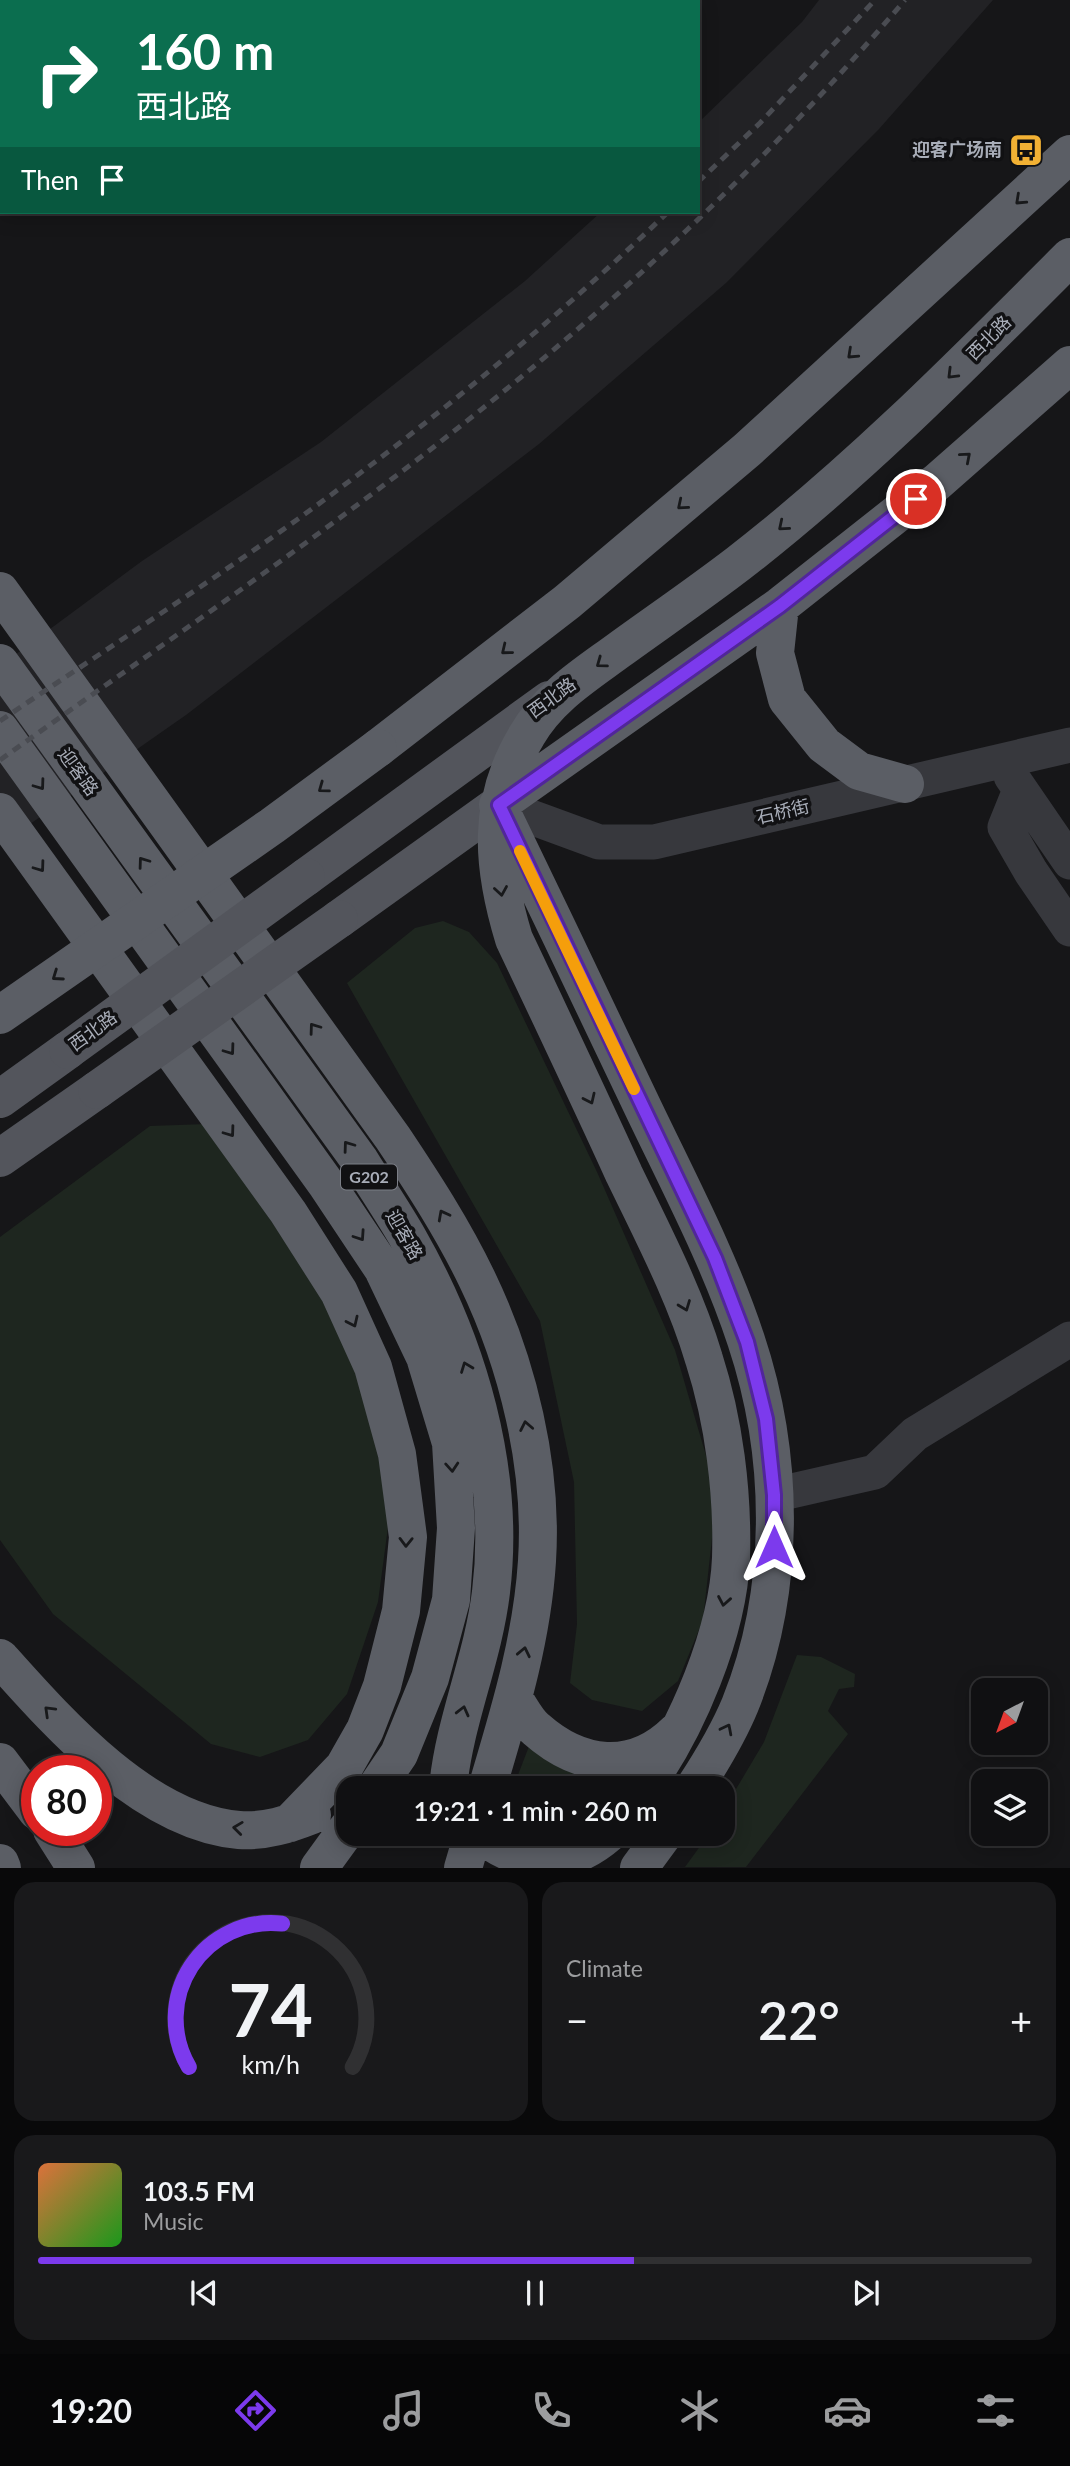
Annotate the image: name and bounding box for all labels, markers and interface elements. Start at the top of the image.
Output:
text: 160 m [136,22,274,80]
icon: right [21,28,112,119]
text: 西北路 [136,86,232,125]
bus stop icon: 迎客广场南 [1007,131,1045,169]
place label: 迎客广场南 [912,138,1002,160]
icon: arrive [93,161,131,199]
text: Then [21,164,79,196]
one-way arrow [1015,192,1028,205]
street label: 西北路 [961,310,1015,364]
one-way arrow [847,346,860,359]
one-way arrow [947,366,960,379]
one-way arrow [957,453,970,465]
pin [886,469,946,529]
icon: arrive [897,480,935,518]
one-way arrow [677,497,690,509]
one-way arrow [778,518,791,530]
one-way arrow [502,642,515,654]
one-way arrow [596,655,609,667]
street label: 西北路 [523,672,580,722]
street label: 迎客路 [54,743,104,800]
one-way arrow [32,777,44,790]
one-way arrow [318,780,331,793]
street label: 石桥街 [754,794,812,828]
one-way arrow [139,857,152,870]
one-way arrow [32,859,44,872]
one-way arrow [493,885,508,897]
one-way arrow [52,968,65,980]
street label: 西北路 [64,1005,121,1055]
one-way arrow [310,1023,322,1036]
one-way arrow [221,1042,234,1054]
one-way arrow [581,1092,595,1105]
one-way arrow [222,1124,234,1137]
one-way arrow [344,1141,356,1153]
road number: G202 [341,1164,397,1190]
street label: 迎客路 [382,1206,428,1263]
one-way arrow [438,1210,451,1223]
one-way arrow [352,1228,365,1241]
one-way arrow [676,1300,690,1312]
one-way arrow [345,1315,359,1328]
one-way arrow [460,1362,474,1374]
one-way arrow [519,1420,534,1432]
one-way arrow [445,1462,460,1473]
position arrow [737,1510,811,1584]
one-way arrow [399,1537,414,1548]
one-way arrow [717,1595,732,1606]
one-way arrow [516,1646,530,1658]
north arrow [971,1678,1048,1755]
map controls [971,1678,1048,1846]
one-way arrow [455,1705,470,1717]
one-way arrow [44,1707,57,1720]
one-way arrow [719,1724,733,1736]
speed limit sign: 80 [21,1755,112,1846]
button: layers [971,1769,1048,1846]
text: 19:21 · 1 min · 260 m [413,1795,658,1827]
one-way arrow [232,1821,244,1836]
text: Climate [566,1954,643,1982]
text: 74 [229,1966,313,2054]
text: 22° [758,1989,840,2051]
text: − [566,1997,588,2043]
text: + [1010,1997,1032,2043]
text: km/h [242,2049,300,2079]
text: 103.5 FM [143,2175,255,2207]
text: Music [143,2207,203,2235]
icon: previous [185,2274,223,2312]
icon: pause [516,2274,554,2312]
icon: next [847,2274,885,2312]
icon: directions [231,2386,280,2435]
icon: music [379,2386,428,2435]
icon: phone [527,2386,576,2435]
icon: climate [675,2386,724,2435]
icon: car [823,2386,872,2435]
icon: filters [971,2386,1020,2435]
text: 19:20 [50,2391,132,2430]

